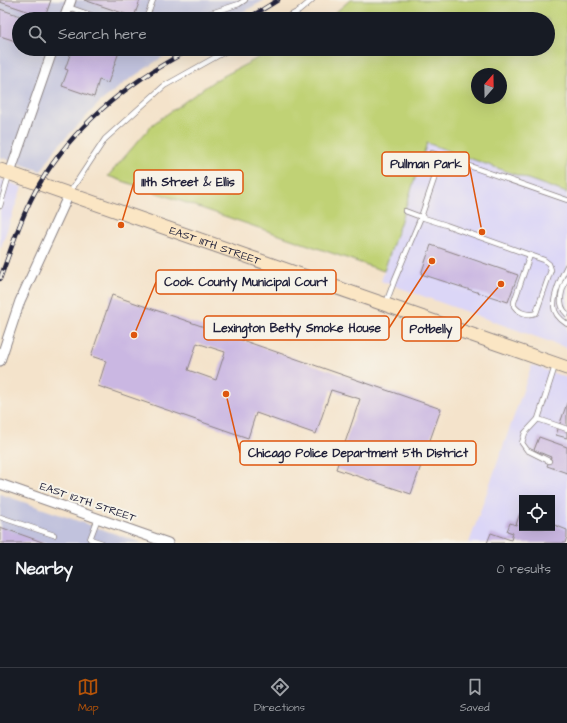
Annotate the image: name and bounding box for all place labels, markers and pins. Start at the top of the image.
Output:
callout: Pullman Park [382,152,469,176]
callout: 111th Street & Ellis [134,170,243,194]
callout: Cook County Municipal Court [156,270,336,294]
callout: Lexington Betty Smoke House [204,316,389,340]
callout: Potbelly [402,317,461,341]
callout: Chicago Police Department 5th District [240,441,476,465]

